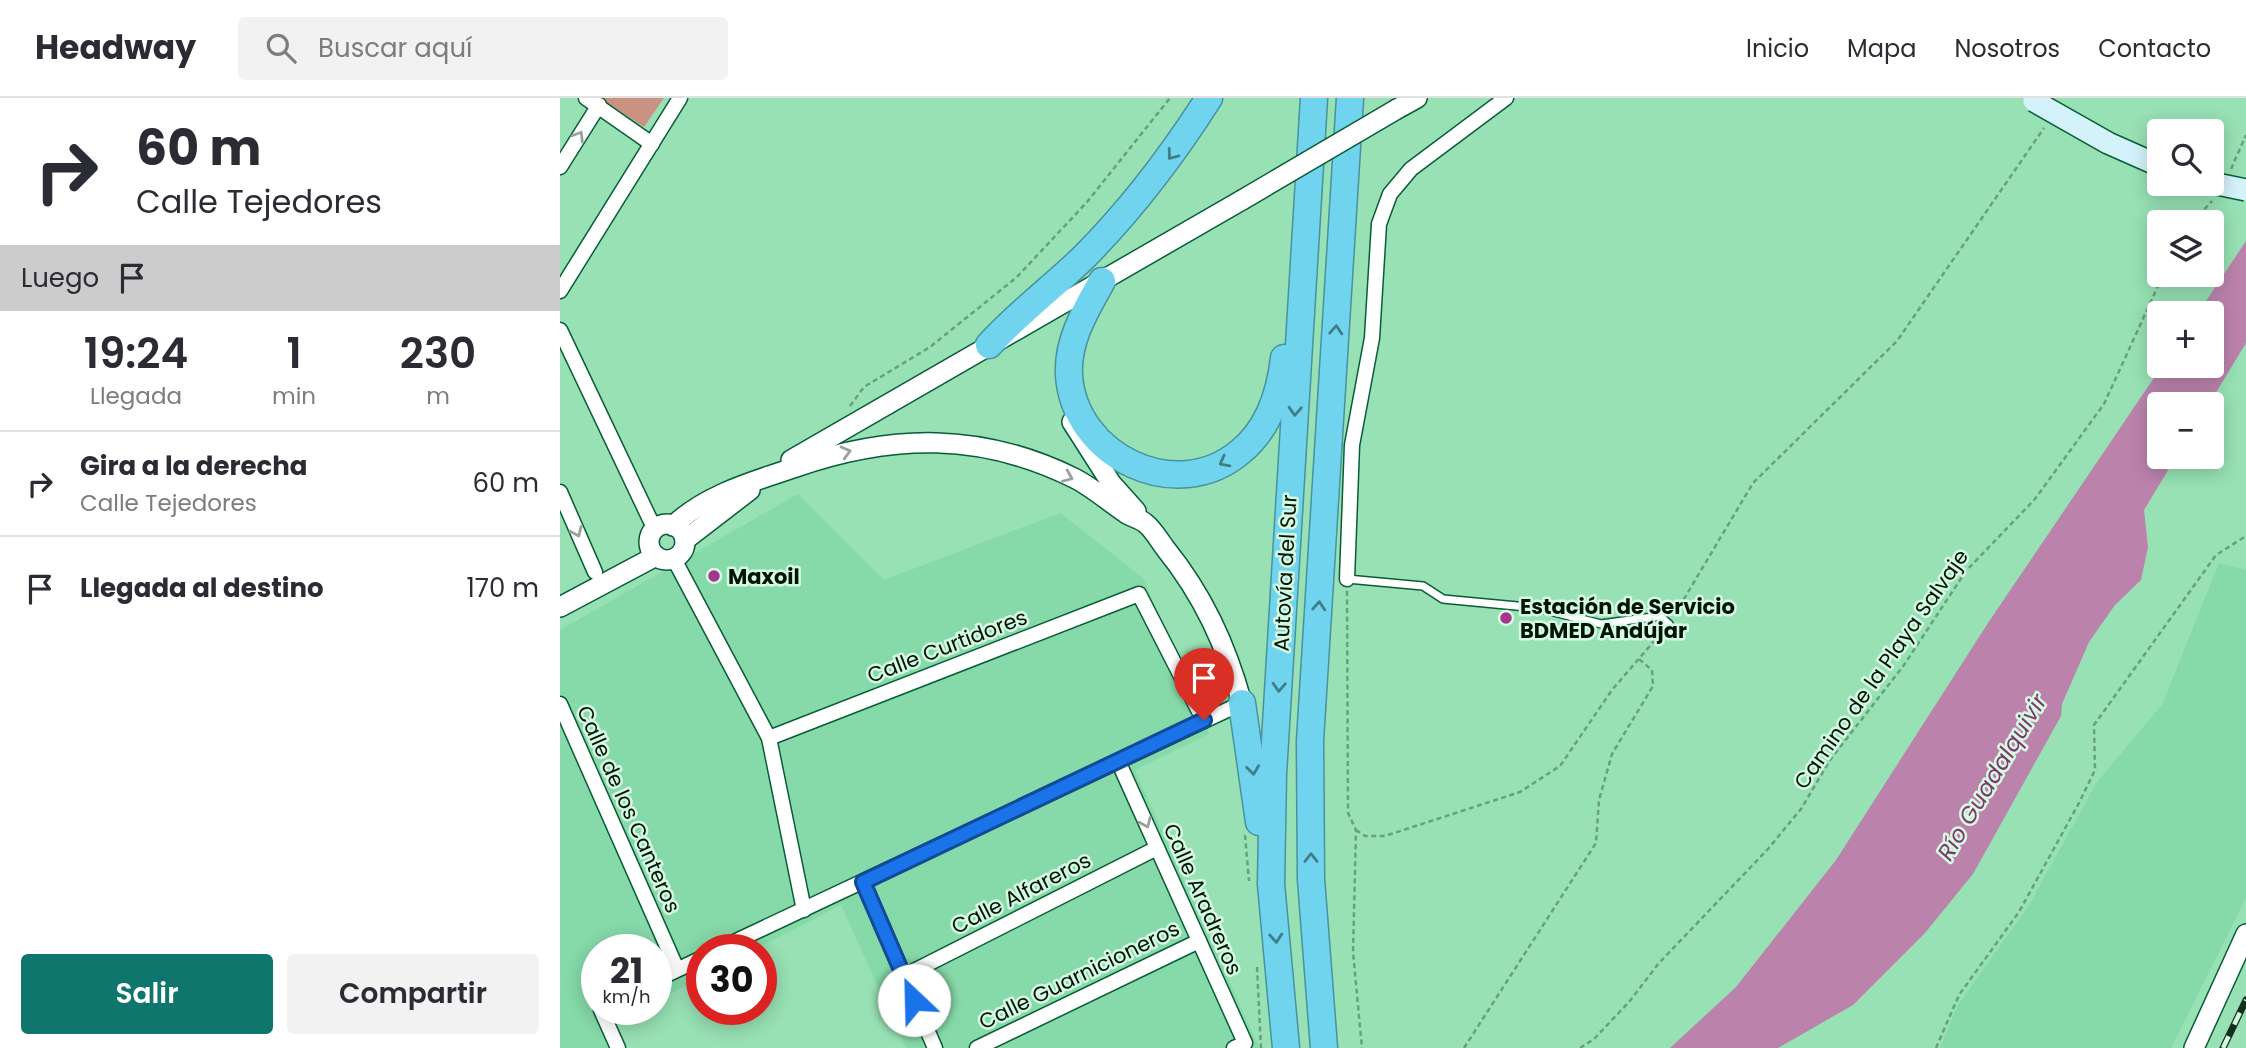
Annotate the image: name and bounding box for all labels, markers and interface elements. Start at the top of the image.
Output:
search box [238,17,728,80]
text: Headway [35,24,196,71]
icon: search [262,29,300,67]
text: Buscar aquí [318,30,472,66]
text: Inicio [1746,32,1809,65]
text: Mapa [1847,32,1916,65]
text: Nosotros [1954,32,2060,65]
text: Contacto [2098,32,2211,65]
text: 60 m [136,114,261,182]
map controls [2147,119,2224,469]
button: search [2147,119,2224,196]
icon: right [21,126,112,217]
one-way arrow [571,131,584,144]
one-way arrow [1167,147,1180,160]
text: Calle Tejedores [136,179,382,224]
button: layers [2147,210,2224,287]
icon: arrive [113,259,151,297]
text: Luego [21,260,99,296]
button: + [2147,301,2224,378]
text: 19:24 [84,324,188,383]
text: 1 [286,324,302,383]
text: 230 [400,324,476,383]
one-way arrow [1328,324,1343,335]
text: Llegada [90,380,182,412]
text: min [272,380,316,412]
text: m [426,380,450,412]
button: − [2147,392,2224,469]
one-way arrow [1288,405,1303,416]
one-way arrow [840,446,852,460]
text: Gira a la derecha [80,448,308,484]
one-way arrow [1218,454,1231,467]
icon: right [21,465,59,503]
text: 60 m [472,465,539,501]
one-way arrow [1061,468,1073,482]
text: Calle Tejedores [80,487,257,519]
street label: Autovía del Sur [1266,494,1304,652]
one-way arrow [569,525,583,537]
street label: Camino de la Playa Salvaje [1787,543,1975,795]
place label: Maxoil [728,562,800,591]
marker: Maxoil [706,568,722,584]
icon: arrive [21,570,59,608]
text: Llegada al destino [80,570,324,606]
text: 170 m [466,570,539,606]
place label: Estación de Servicio BDMED Andújar [1520,592,1735,645]
one-way arrow [1311,600,1326,611]
street label: Calle Curtidores [863,602,1031,690]
marker: Estación de Servicio BDMED Andújar [1498,610,1514,626]
pin [1174,648,1234,720]
icon: arrive [1185,659,1223,697]
one-way arrow [1271,681,1286,692]
water label: Río Guadalquivir [1930,686,2055,866]
street label: Calle de los Canteros [570,701,688,917]
one-way arrow [1245,764,1260,776]
one-way arrow [1138,816,1152,829]
street label: Calle Aradreros [1157,819,1249,979]
street label: Calle Alfareros [946,845,1096,941]
one-way arrow [1303,852,1319,863]
street label: Calle Guarnicioneros [974,914,1184,1036]
one-way arrow [1268,933,1283,944]
speed limit sign: 30 [686,934,777,1025]
text: 21 [610,946,643,995]
button: Salir [21,954,273,1034]
button: Compartir [287,954,539,1034]
position arrow [877,963,951,1037]
text: km/h [603,984,650,1009]

